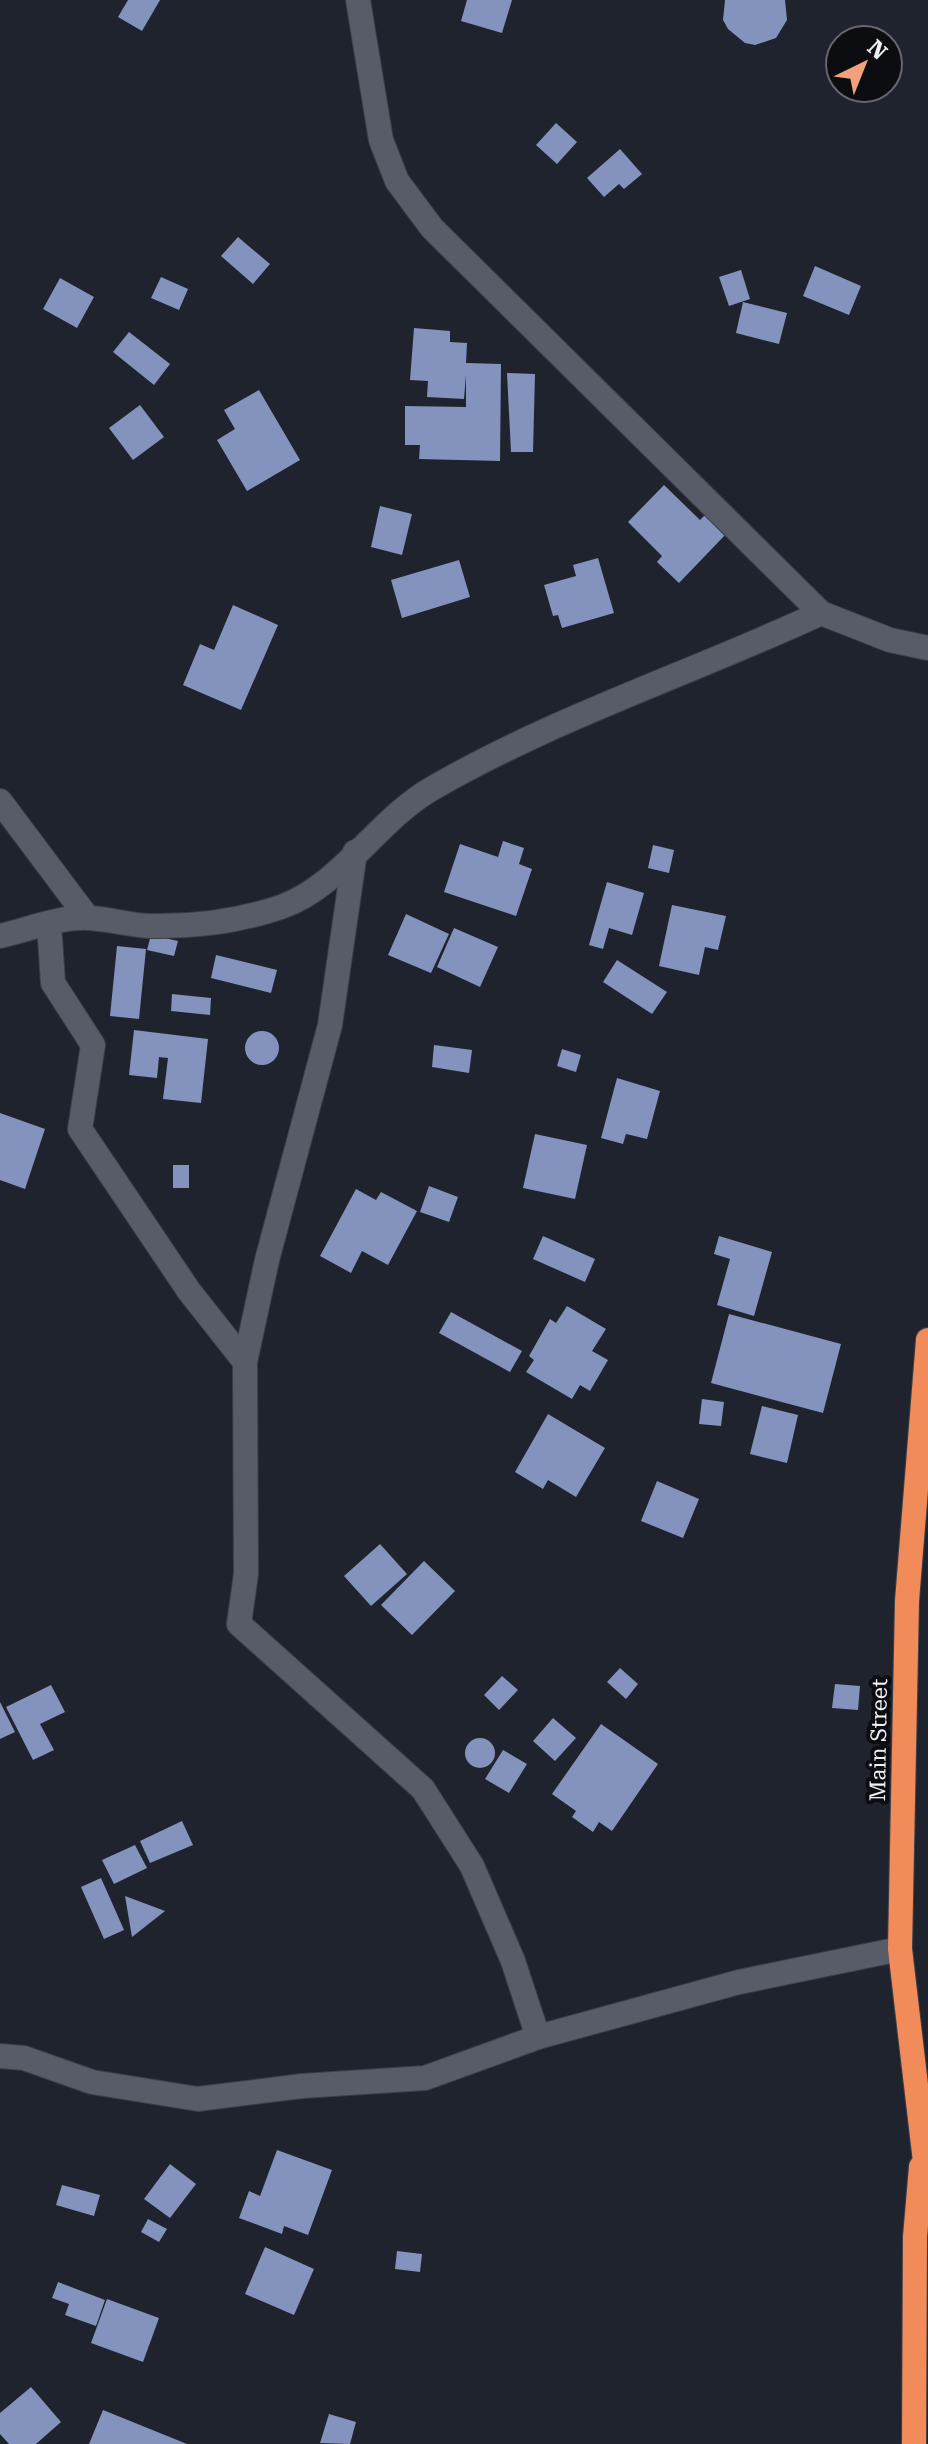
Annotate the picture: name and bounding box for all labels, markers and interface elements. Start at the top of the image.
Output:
north arrow [824,24,904,104]
text: N [863,35,892,65]
street label: Main Street [865,1679,892,1801]

